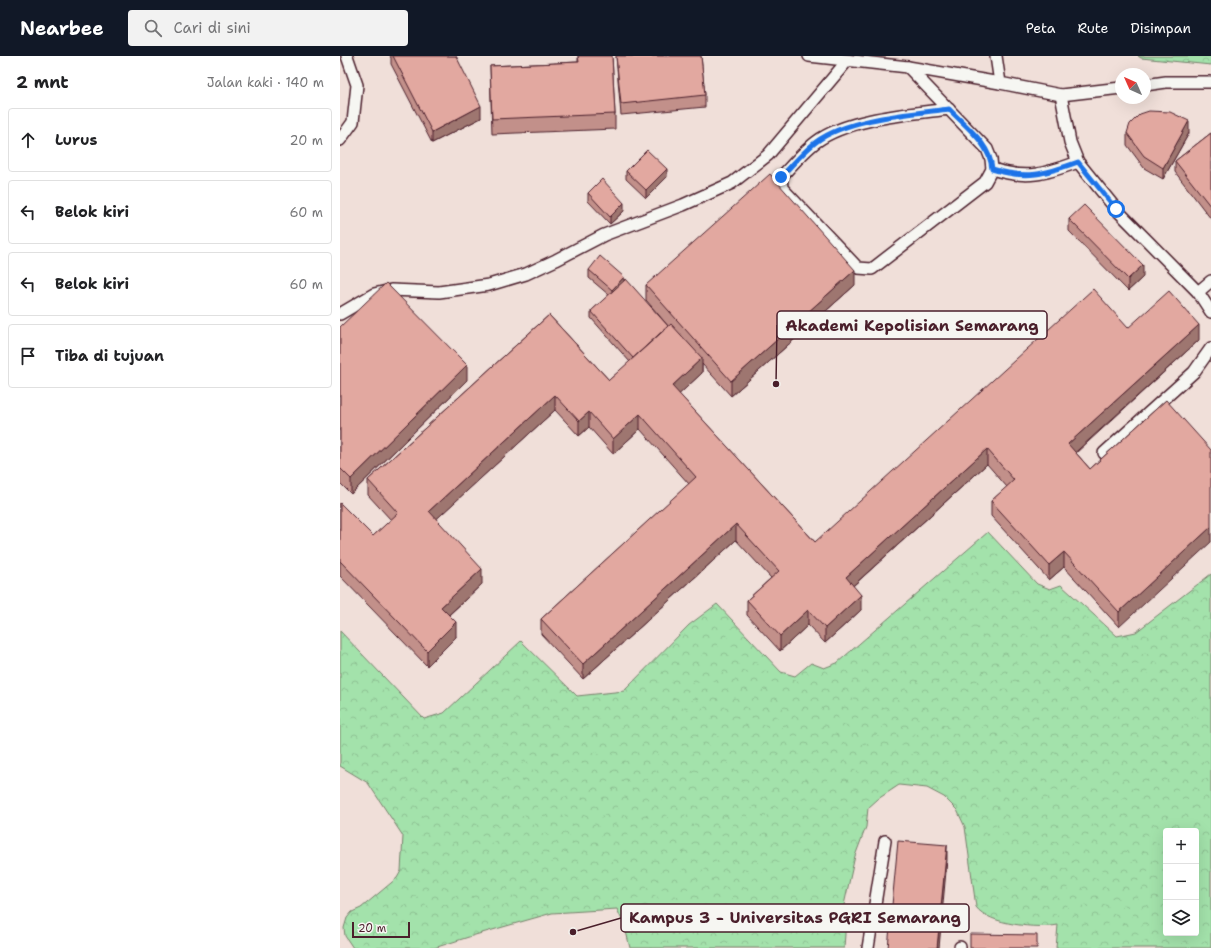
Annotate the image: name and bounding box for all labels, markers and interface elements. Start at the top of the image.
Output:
search box [128,10,408,46]
text: Nearbee [20,16,104,41]
icon: search [142,17,164,39]
text: Cari di sini [174,18,251,38]
text: Peta [1026,19,1055,37]
text: Rute [1077,19,1108,37]
text: Disimpan [1130,19,1191,37]
north arrow [1115,68,1151,104]
text: 2 mnt [16,71,69,93]
text: Jalan kaki · 140 m [207,74,324,91]
icon: ahead [17,129,39,151]
text: Lurus [55,130,97,150]
text: 20 m [290,132,323,149]
route end [772,168,790,186]
route start [1107,200,1125,218]
icon: left [17,201,39,223]
text: Belok kiri [55,202,129,222]
text: 60 m [290,204,323,221]
icon: left [17,273,39,295]
text: Belok kiri [55,274,129,294]
text: 60 m [290,276,323,293]
callout: Akademi Kepolisian Semarang [777,311,1047,339]
text: Akademi Kepolisian Semarang [785,315,1039,336]
icon: arrive [17,345,39,367]
text: Tiba di tujuan [55,346,164,366]
map controls [1163,828,1199,936]
button: + [1163,828,1199,864]
button: − [1163,864,1199,900]
button: layers [1163,900,1199,936]
callout: Kampus 3 - Universitas PGRI Semarang [621,904,969,932]
text: Kampus 3 - Universitas PGRI Semarang [629,907,961,928]
scale bar [352,920,410,939]
text: 20 m [358,921,386,936]

